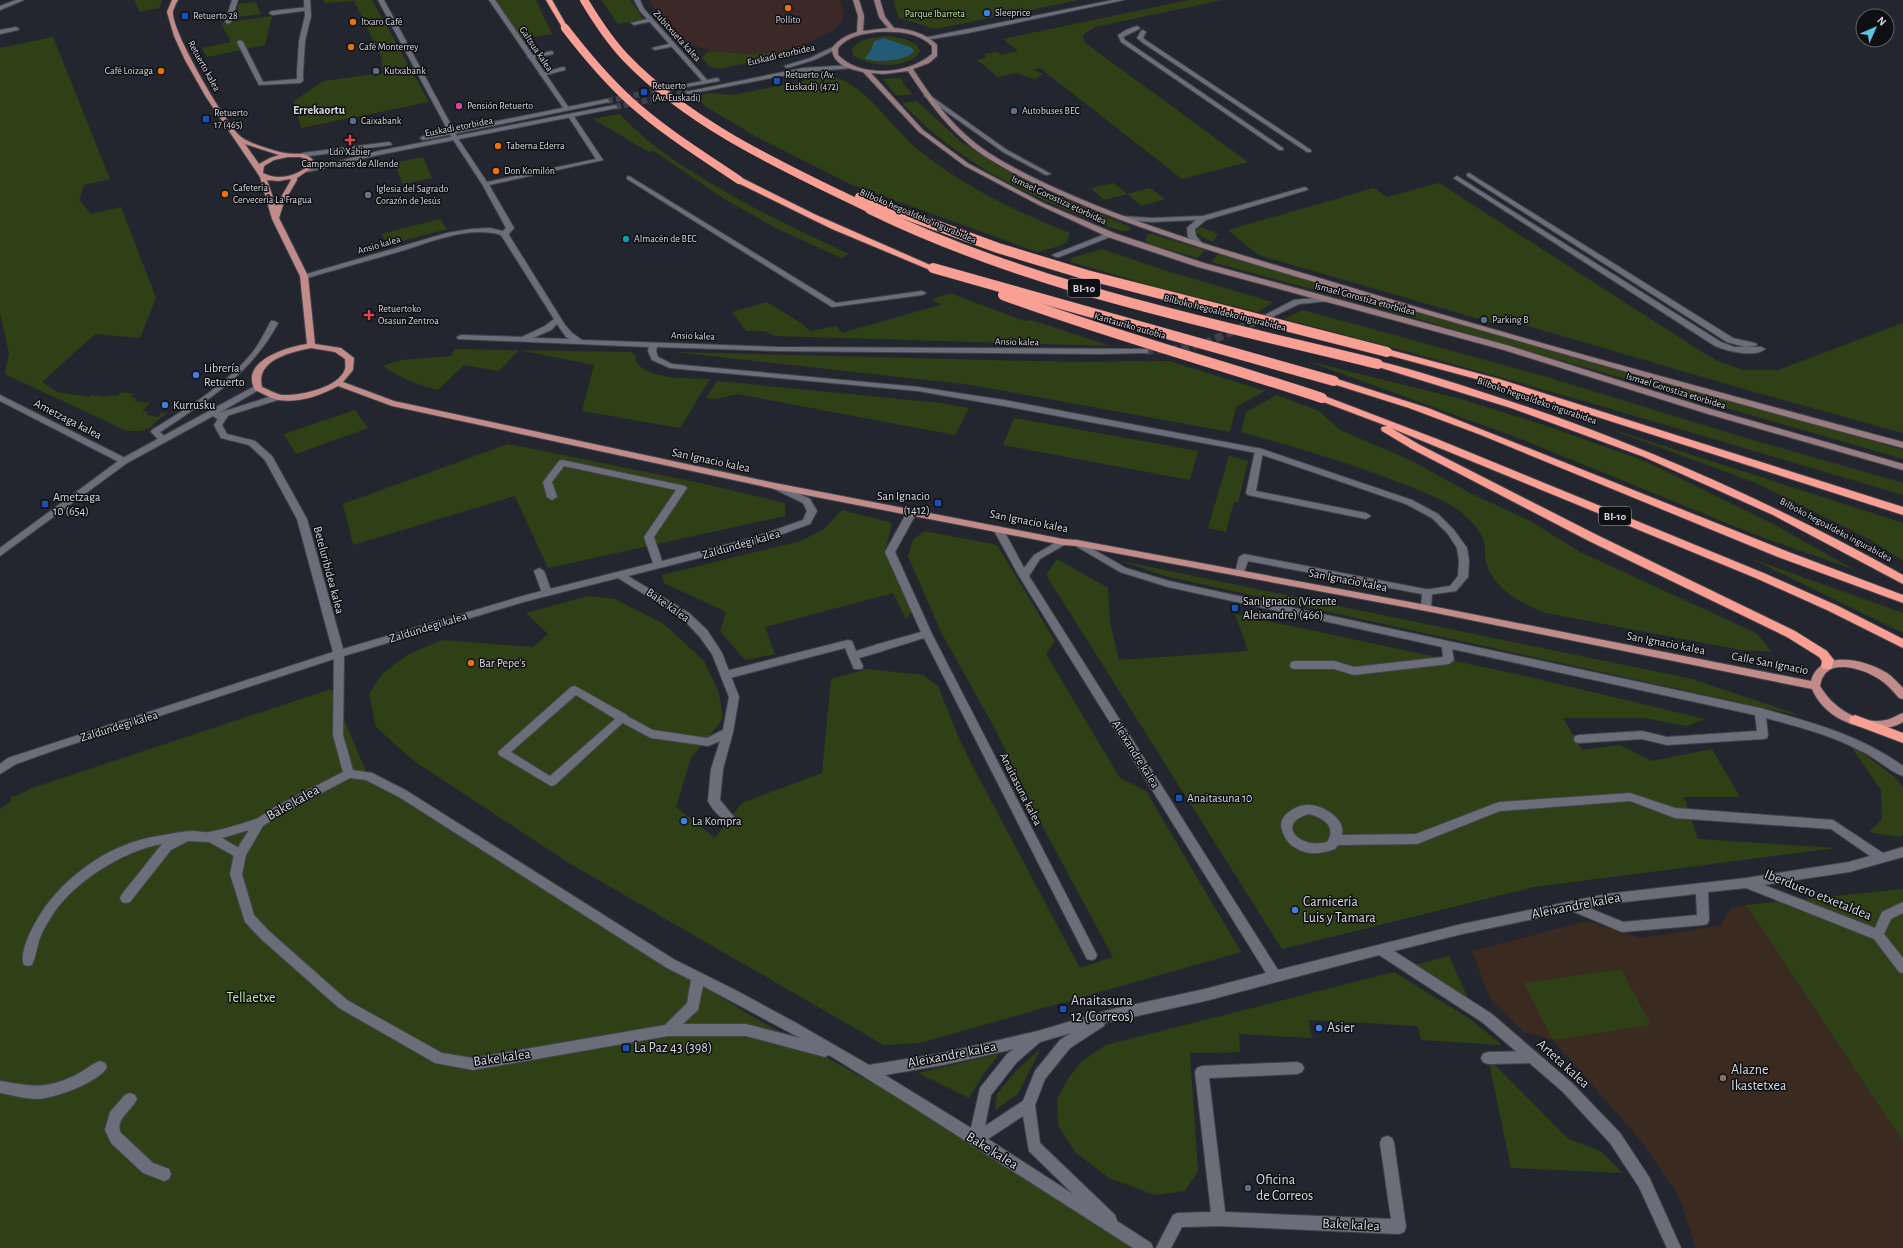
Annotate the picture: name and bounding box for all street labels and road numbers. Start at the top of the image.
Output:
street label: Zubitxueta kalea [651,8,703,64]
street label: Galtsua kalea [517,25,555,74]
street label: Retuerto kalea [186,39,222,93]
street label: Euskadi etorbidea [746,42,816,68]
street label: Euskadi etorbidea [424,115,494,139]
street label: Ismael Gorostiza etorbidea [1010,174,1108,227]
street label: Bilboko hegoaldeko ingurabidea [858,187,978,245]
street label: Ansio kalea [356,234,402,256]
road number: BI-10 [1068,279,1100,297]
street label: Ismael Gorostiza etorbidea [1314,281,1417,317]
street label: Bilboko hegoaldeko ingurabidea [1163,293,1288,333]
street label: Kantauriko autobia [1093,311,1167,341]
street label: Ansio kalea [671,330,716,342]
street label: Ansio kalea [995,337,1040,347]
street label: Ismael Gorostiza etorbidea [1625,371,1727,411]
street label: Bilboko hegoaldeko ingurabidea [1476,376,1598,426]
street label: Ametzaga kalea [32,397,104,441]
street label: San Ignacio kalea [671,446,752,474]
street label: Bilboko hegoaldeko ingurabidea [1778,496,1894,564]
road number: BI-10 [1599,507,1631,525]
street label: San Ignacio kalea [989,508,1070,535]
street label: Beteluribidea kalea [312,525,347,615]
street label: Zaldundegi kalea [701,527,782,561]
street label: San Ignacio kalea [1308,567,1389,594]
street label: Bake kalea [644,586,692,624]
street label: Zaldundegi kalea [388,609,469,644]
street label: San Ignacio kalea [1626,630,1707,657]
street label: Calle San Ignacio [1730,650,1810,676]
street label: Zaldundegi kalea [79,708,160,743]
street label: Aleixandre kalea [1110,718,1162,790]
street label: Anaitasuna kalea [998,751,1045,828]
street label: Bake kalea [264,783,322,823]
street label: Iberduero etxetaldea [1762,867,1874,923]
street label: Aleixandre kalea [1530,890,1622,921]
street label: Arteta kalea [1534,1037,1592,1091]
street label: Aleixandre kalea [906,1039,998,1070]
street label: Bake kalea [472,1047,532,1069]
street label: Bake kalea [964,1130,1021,1173]
street label: Bake kalea [1322,1216,1381,1234]

